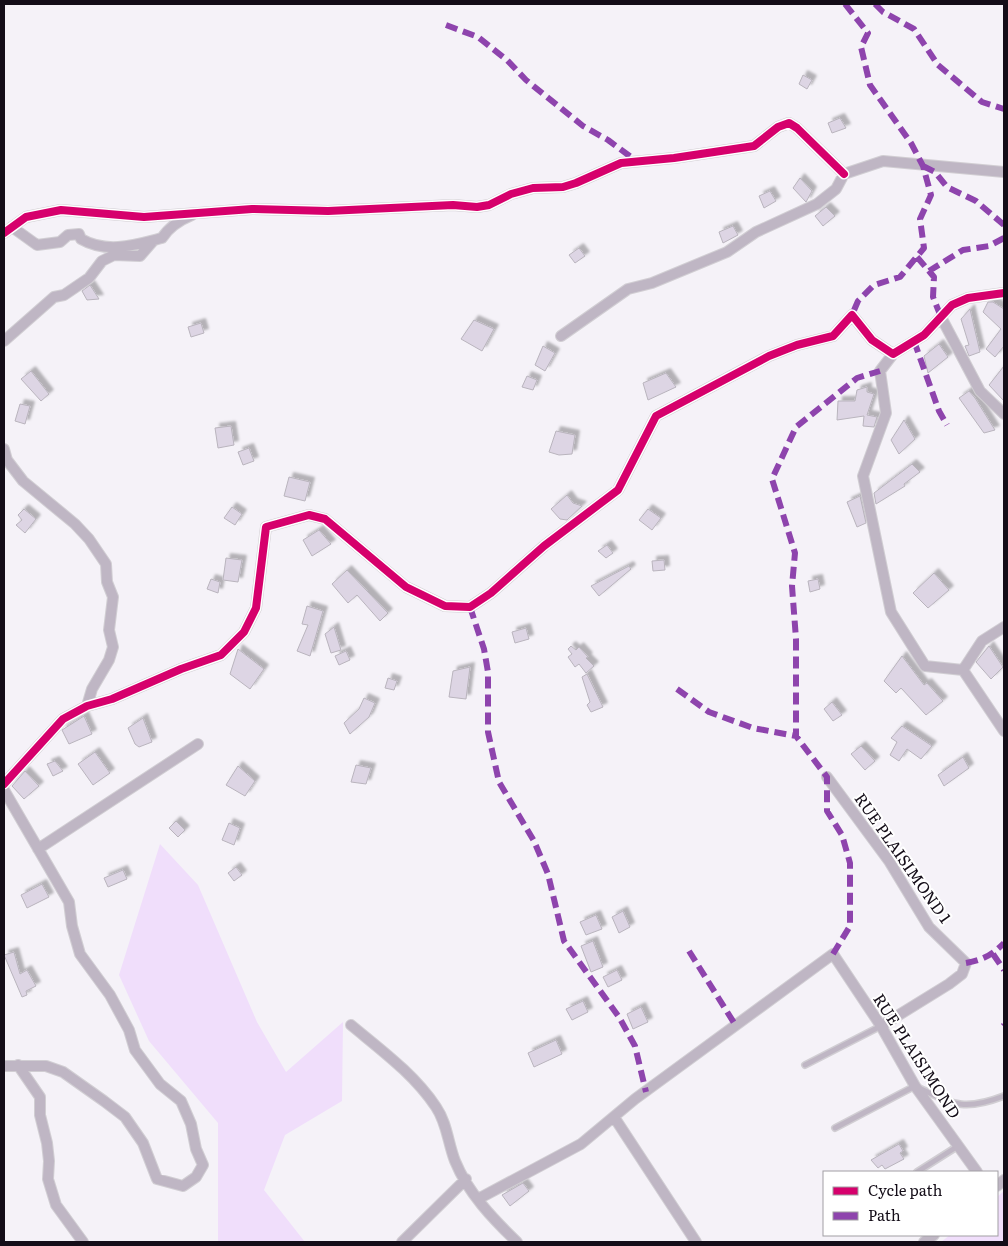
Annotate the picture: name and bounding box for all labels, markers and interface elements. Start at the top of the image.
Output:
street label: RUE PLAISIMOND 1 [850,787,958,928]
street label: RUE PLAISIMOND [868,988,967,1123]
legend [823,1171,998,1236]
text: Cycle path [868,1178,943,1201]
text: Path [868,1203,901,1226]

